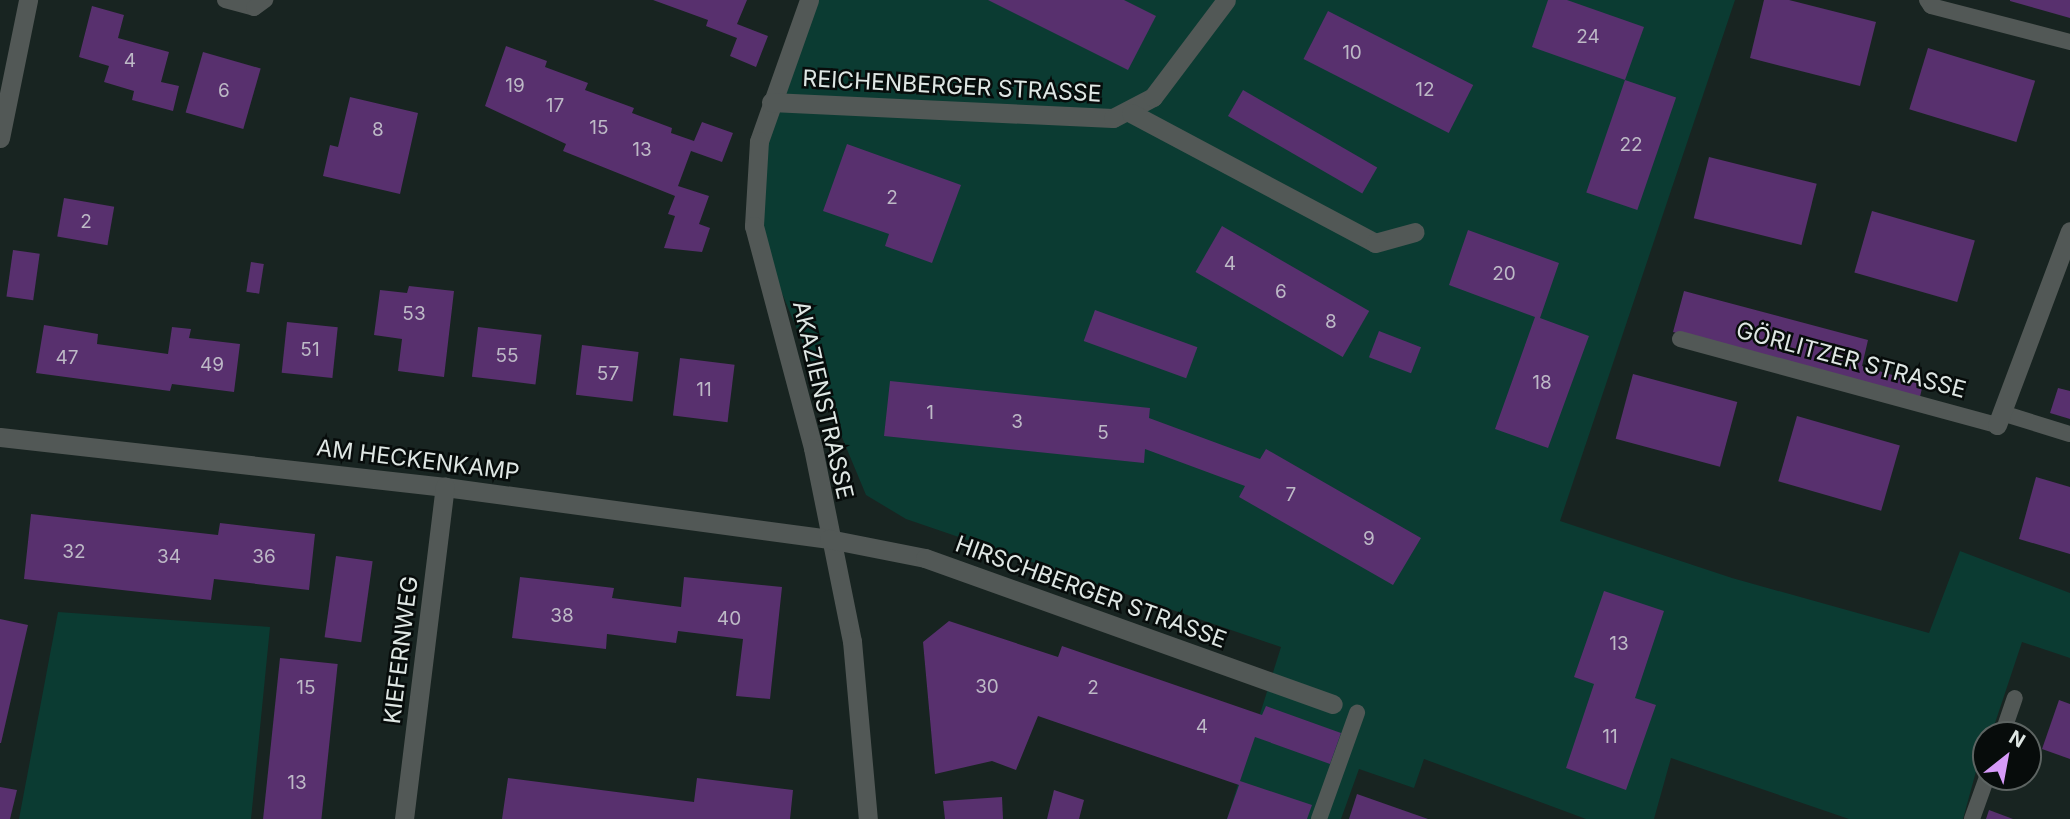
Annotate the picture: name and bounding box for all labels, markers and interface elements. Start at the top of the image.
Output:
house number: 24 [1576,26,1600,48]
house number: 10 [1342,42,1362,64]
house number: 4 [124,50,136,72]
street label: REICHENBERGER STRASSE [802,64,1102,108]
house number: 19 [505,75,525,97]
house number: 12 [1415,79,1435,101]
house number: 6 [218,80,230,102]
house number: 17 [546,95,564,117]
house number: 15 [589,117,609,139]
house number: 8 [372,119,384,141]
house number: 22 [1619,134,1643,156]
house number: 13 [632,139,652,161]
house number: 2 [886,187,898,209]
house number: 2 [80,211,92,233]
house number: 4 [1224,253,1236,275]
house number: 20 [1492,263,1516,285]
house number: 6 [1275,281,1287,303]
street label: AKAZIENSTRASSE [787,298,859,502]
house number: 53 [402,303,426,325]
house number: 8 [1325,311,1337,333]
street label: GÖRLITZER STRASSE [1733,316,1969,404]
house number: 51 [300,339,320,361]
house number: 55 [495,345,519,367]
house number: 47 [55,347,79,369]
house number: 49 [200,354,224,376]
house number: 57 [597,363,619,385]
house number: 18 [1532,372,1552,394]
house number: 11 [696,379,712,401]
house number: 1 [926,402,934,424]
house number: 3 [1011,411,1023,433]
house number: 5 [1097,422,1109,444]
street label: AM HECKENKAMP [315,434,521,486]
house number: 7 [1286,484,1296,506]
house number: 9 [1363,528,1375,550]
street label: HIRSCHBERGER STRASSE [952,530,1230,654]
house number: 32 [62,541,86,563]
house number: 34 [157,546,181,568]
house number: 36 [252,546,276,568]
street label: KIEFERNWEG [378,575,424,725]
house number: 38 [550,605,574,627]
house number: 40 [717,608,741,630]
house number: 13 [1609,633,1629,655]
house number: 30 [975,676,999,698]
house number: 15 [296,677,316,699]
house number: 2 [1087,677,1099,699]
house number: 4 [1196,716,1208,738]
north arrow [1972,721,2042,791]
house number: 11 [1602,726,1618,748]
text: N [2005,726,2029,753]
house number: 13 [287,772,307,794]

